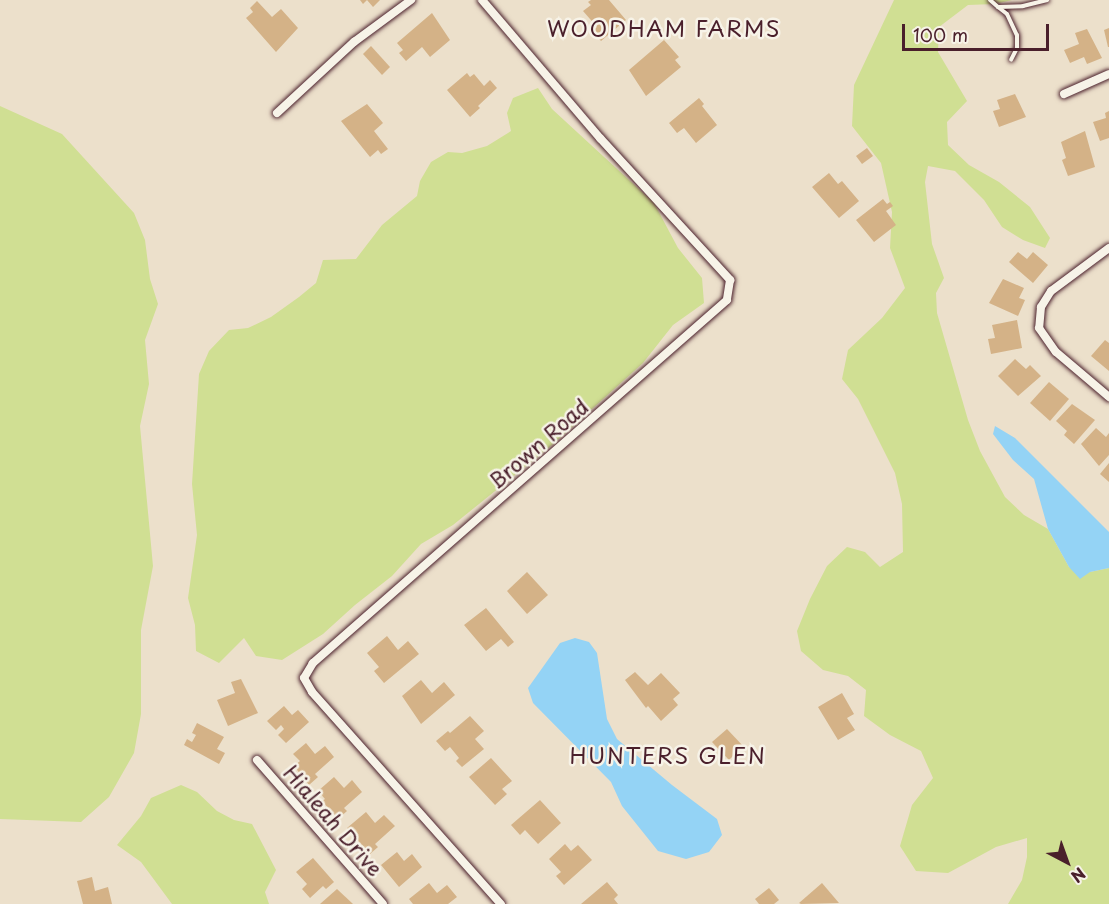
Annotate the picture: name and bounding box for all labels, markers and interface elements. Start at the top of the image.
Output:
scale bar [905,12,1052,50]
district label: WOODHAM FARMS [546,15,782,41]
text: 100 m [913,21,968,48]
street label: Brown Road [484,393,592,493]
district label: HUNTERS GLEN [570,742,766,768]
street label: Hialeah Drive [279,760,389,880]
north arrow [1037,832,1097,892]
text: N [1066,862,1091,889]

